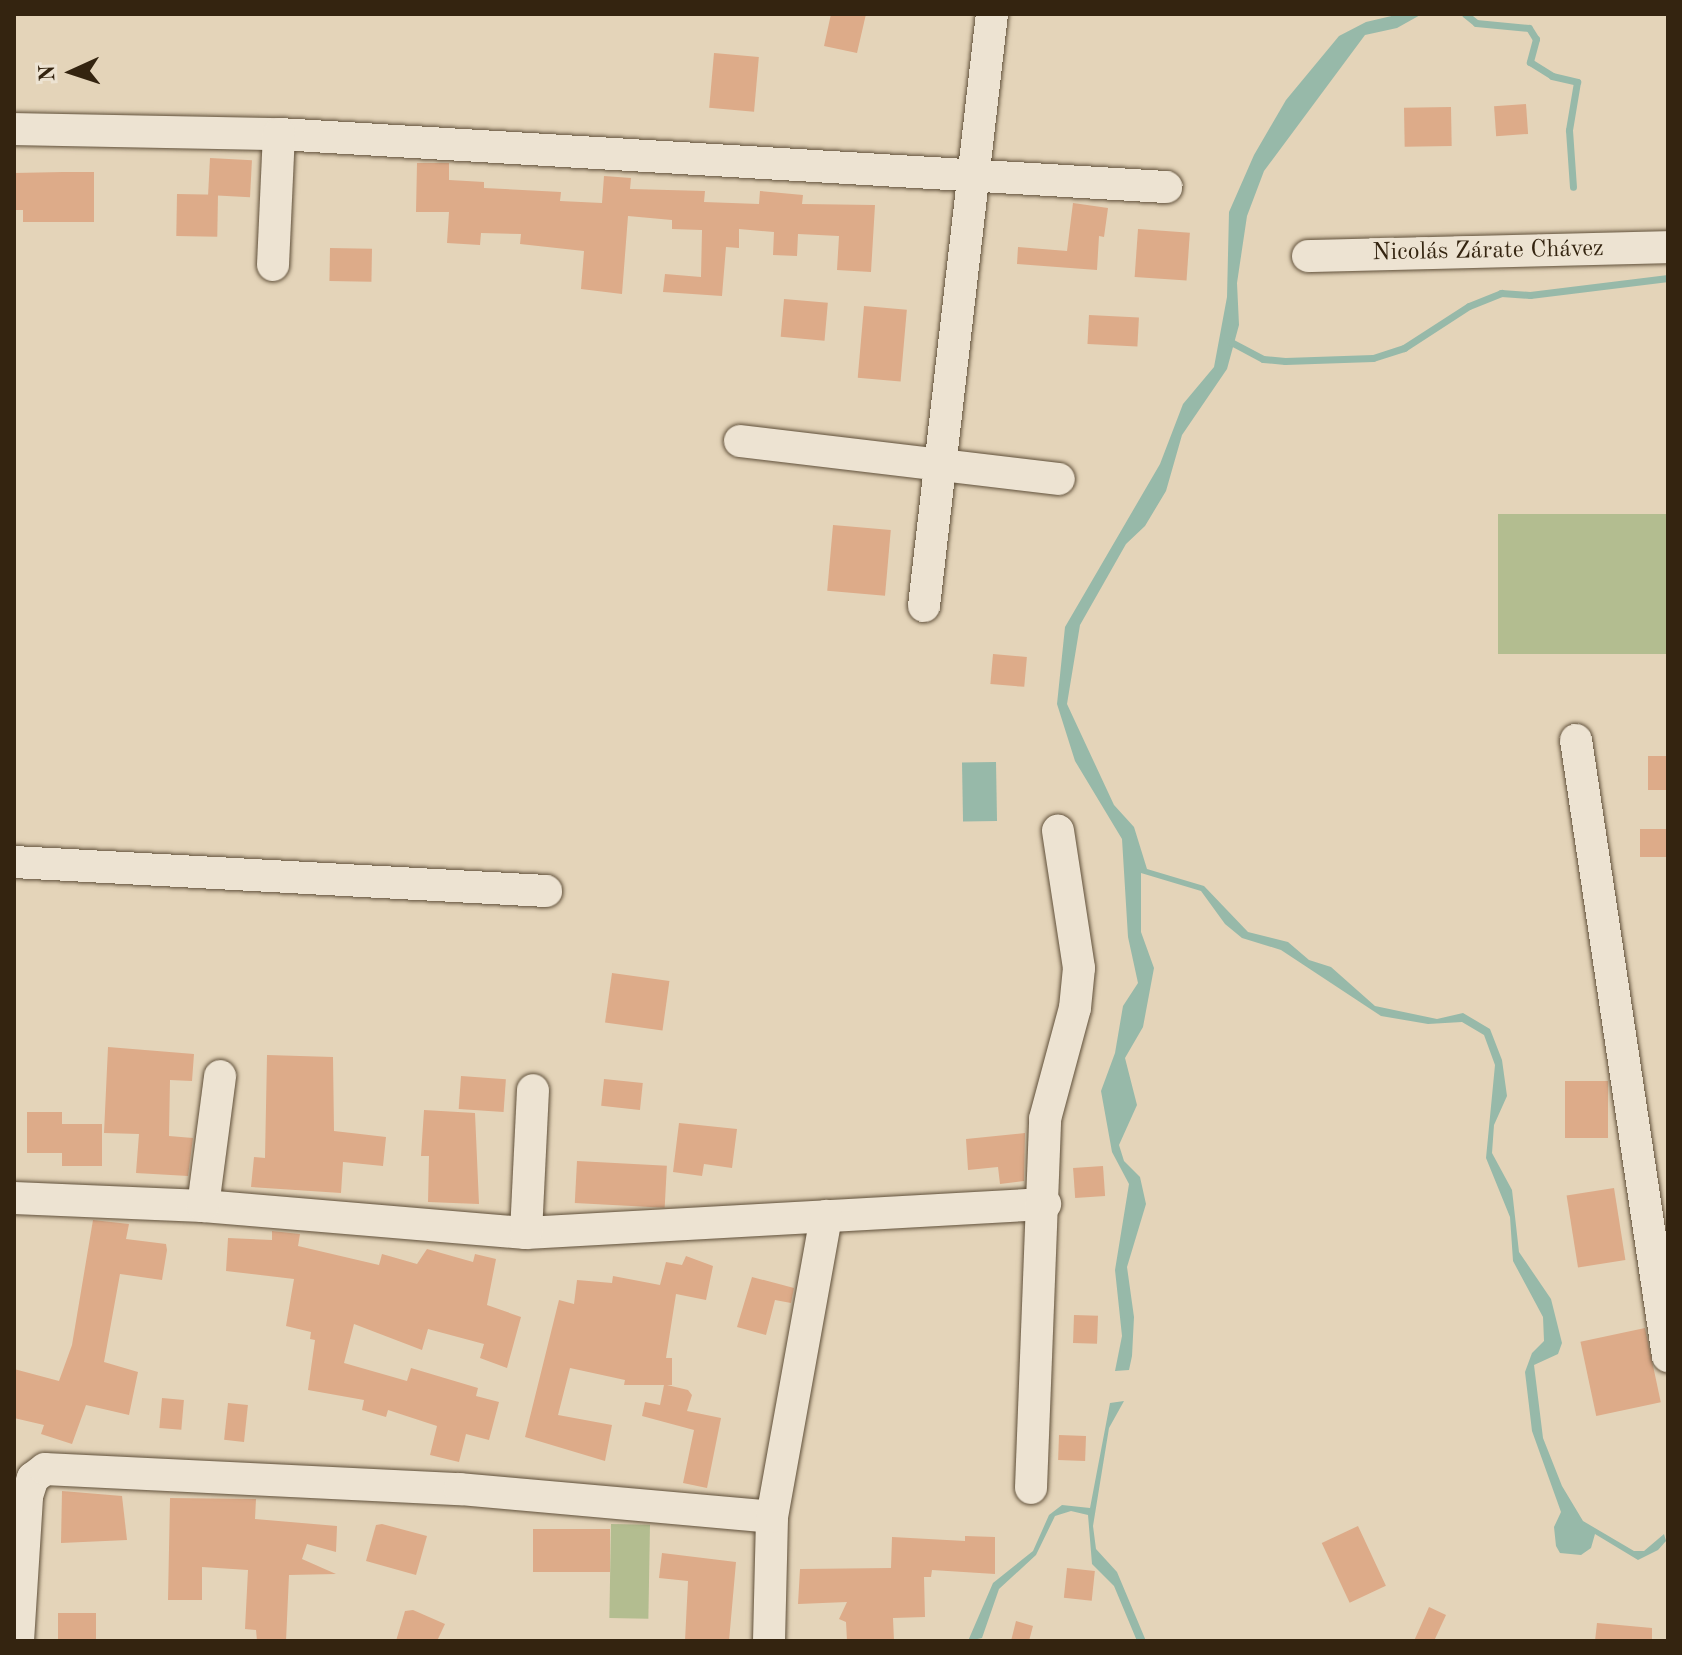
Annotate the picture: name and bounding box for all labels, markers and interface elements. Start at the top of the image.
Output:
north arrow [32,32,112,112]
text: N [37,64,59,82]
street label: Nicolás Zárate Chávez [1372,236,1604,268]

